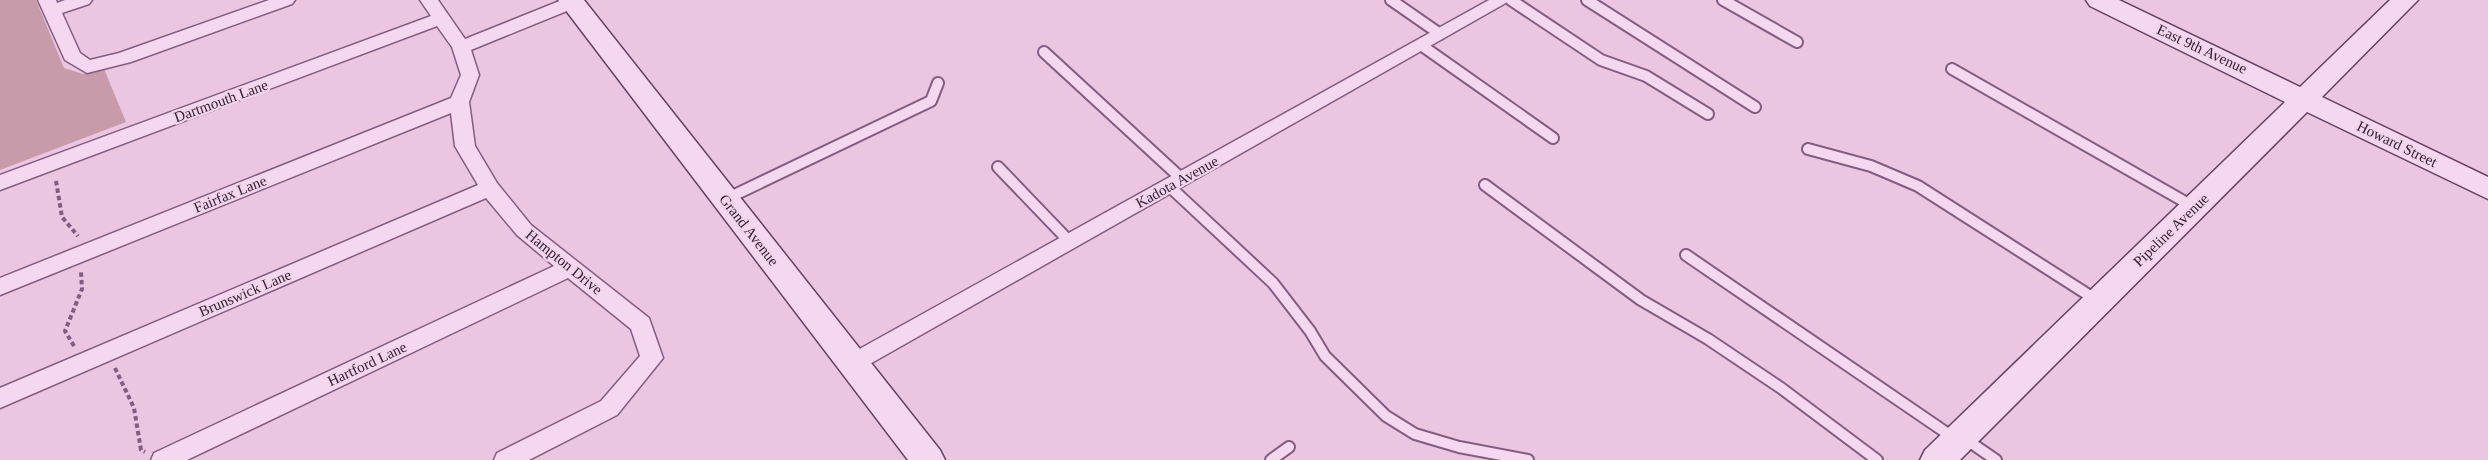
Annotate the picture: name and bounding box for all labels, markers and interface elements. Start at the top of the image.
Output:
street label: East 9th Avenue [2155,21,2250,77]
street label: Dartmouth Lane [172,76,270,125]
street label: Howard Street [2354,118,2440,171]
street label: Kadota Avenue [1133,153,1221,211]
street label: Fairfax Lane [191,172,269,216]
street label: Pipeline Avenue [2130,190,2212,270]
street label: Grand Avenue [716,191,782,269]
street label: Hampton Drive [523,226,606,298]
street label: Brunswick Lane [196,266,294,320]
street label: Hartford Lane [325,339,409,389]

